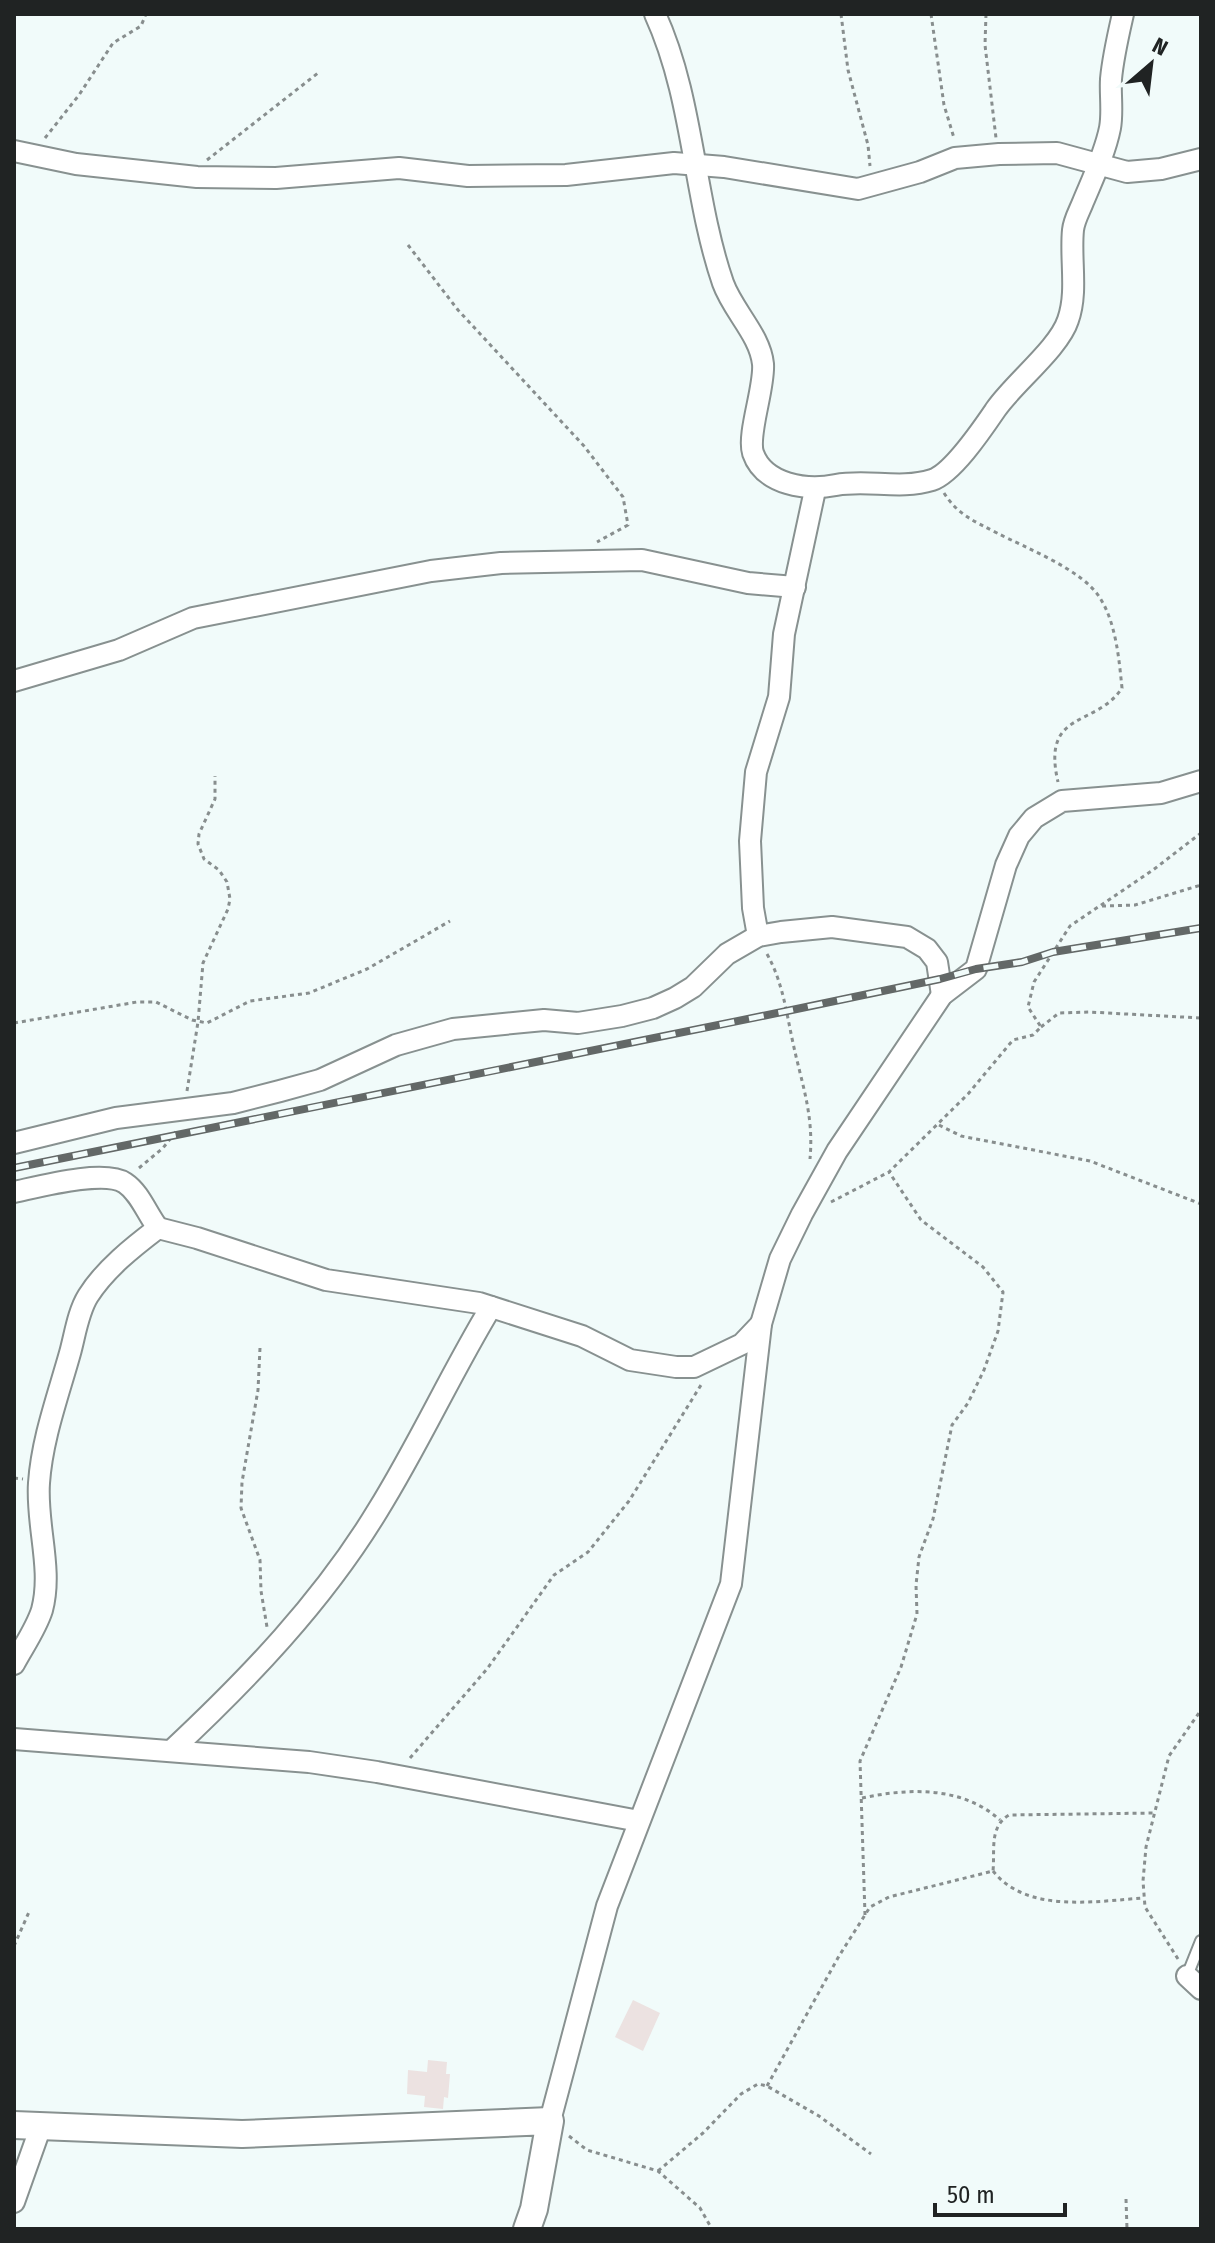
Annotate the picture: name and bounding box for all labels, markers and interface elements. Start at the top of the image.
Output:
north arrow [1111,24,1191,104]
text: N [1148,32,1172,62]
scale bar [935,2167,1065,2217]
text: 50 m [947,2181,995,2209]

